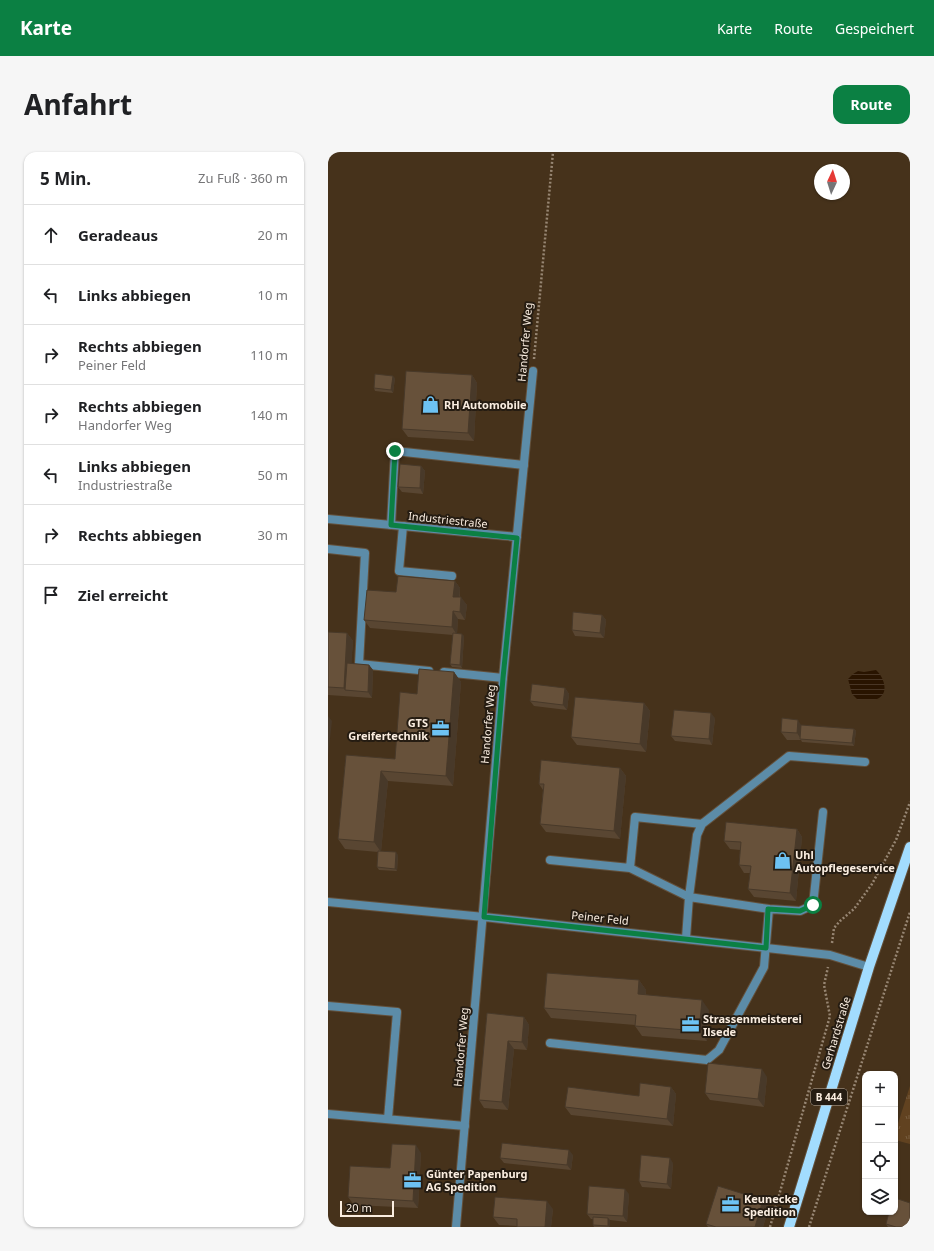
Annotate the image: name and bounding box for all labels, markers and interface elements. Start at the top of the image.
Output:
text: Karte [20,15,72,41]
text: Karte [717,19,752,38]
text: Route [774,19,813,38]
text: Gespeichert [835,19,914,38]
text: Anfahrt [24,85,132,123]
button: Route [833,85,910,124]
north arrow [814,164,850,200]
text: 5 Min. [40,167,91,190]
text: Zu Fuß · 360 m [198,169,288,187]
icon: ahead [40,224,62,246]
text: Geradeaus [78,225,158,245]
text: 20 m [258,226,288,244]
icon: left [40,284,62,306]
text: Links abbiegen [78,285,191,305]
text: 10 m [258,286,288,304]
street label: Handorfer Weg [514,302,535,382]
text: Rechts abbiegen [78,336,202,356]
icon: right [40,344,62,366]
text: 110 m [250,346,288,364]
text: Peiner Feld [78,356,146,374]
shop icon: RH Automobile [421,395,441,415]
text: Rechts abbiegen [78,396,202,416]
place label: RH Automobile [444,397,527,412]
icon: right [40,404,62,426]
text: 140 m [250,406,288,424]
text: Handorfer Weg [78,416,172,434]
route end [386,442,404,460]
text: Links abbiegen [78,456,191,476]
icon: left [40,464,62,486]
text: 50 m [258,466,288,484]
text: Industriestraße [78,476,172,494]
street label: Industriestraße [408,508,489,531]
icon: right [40,524,62,546]
text: Rechts abbiegen [78,525,202,545]
text: 30 m [258,526,288,544]
icon: arrive [40,584,62,606]
text: Ziel erreicht [78,585,168,605]
street label: Handorfer Weg [477,684,498,764]
place label: GTS Greifertechnik [348,715,428,743]
office icon: GTS Greifertechnik [431,719,451,739]
place label: Uhl Autopflegeservice [795,847,895,875]
shop icon: Uhl Autopflegeservice [772,851,792,871]
route start [804,896,822,914]
street label: Peiner Feld [571,907,629,928]
street label: Gerhardstraße [817,994,854,1071]
street label: Handorfer Weg [450,1007,471,1087]
place label: Strassenmeisterei Ilsede [703,1011,802,1039]
office icon: Strassenmeisterei Ilsede [680,1015,700,1035]
map controls [862,1071,898,1215]
button: + [862,1071,898,1107]
road number: B 444 [811,1089,847,1105]
button: − [862,1107,898,1143]
button: locate [862,1143,898,1179]
place label: Günter Papenburg AG Spedition [426,1166,527,1194]
office icon: Günter Papenburg AG Spedition [403,1170,423,1190]
button: layers [862,1179,898,1215]
place label: Keunecke Spedition [744,1191,798,1219]
office icon: Keunecke Spedition [721,1195,741,1215]
scale bar [340,1199,394,1218]
text: 20 m [346,1200,372,1215]

